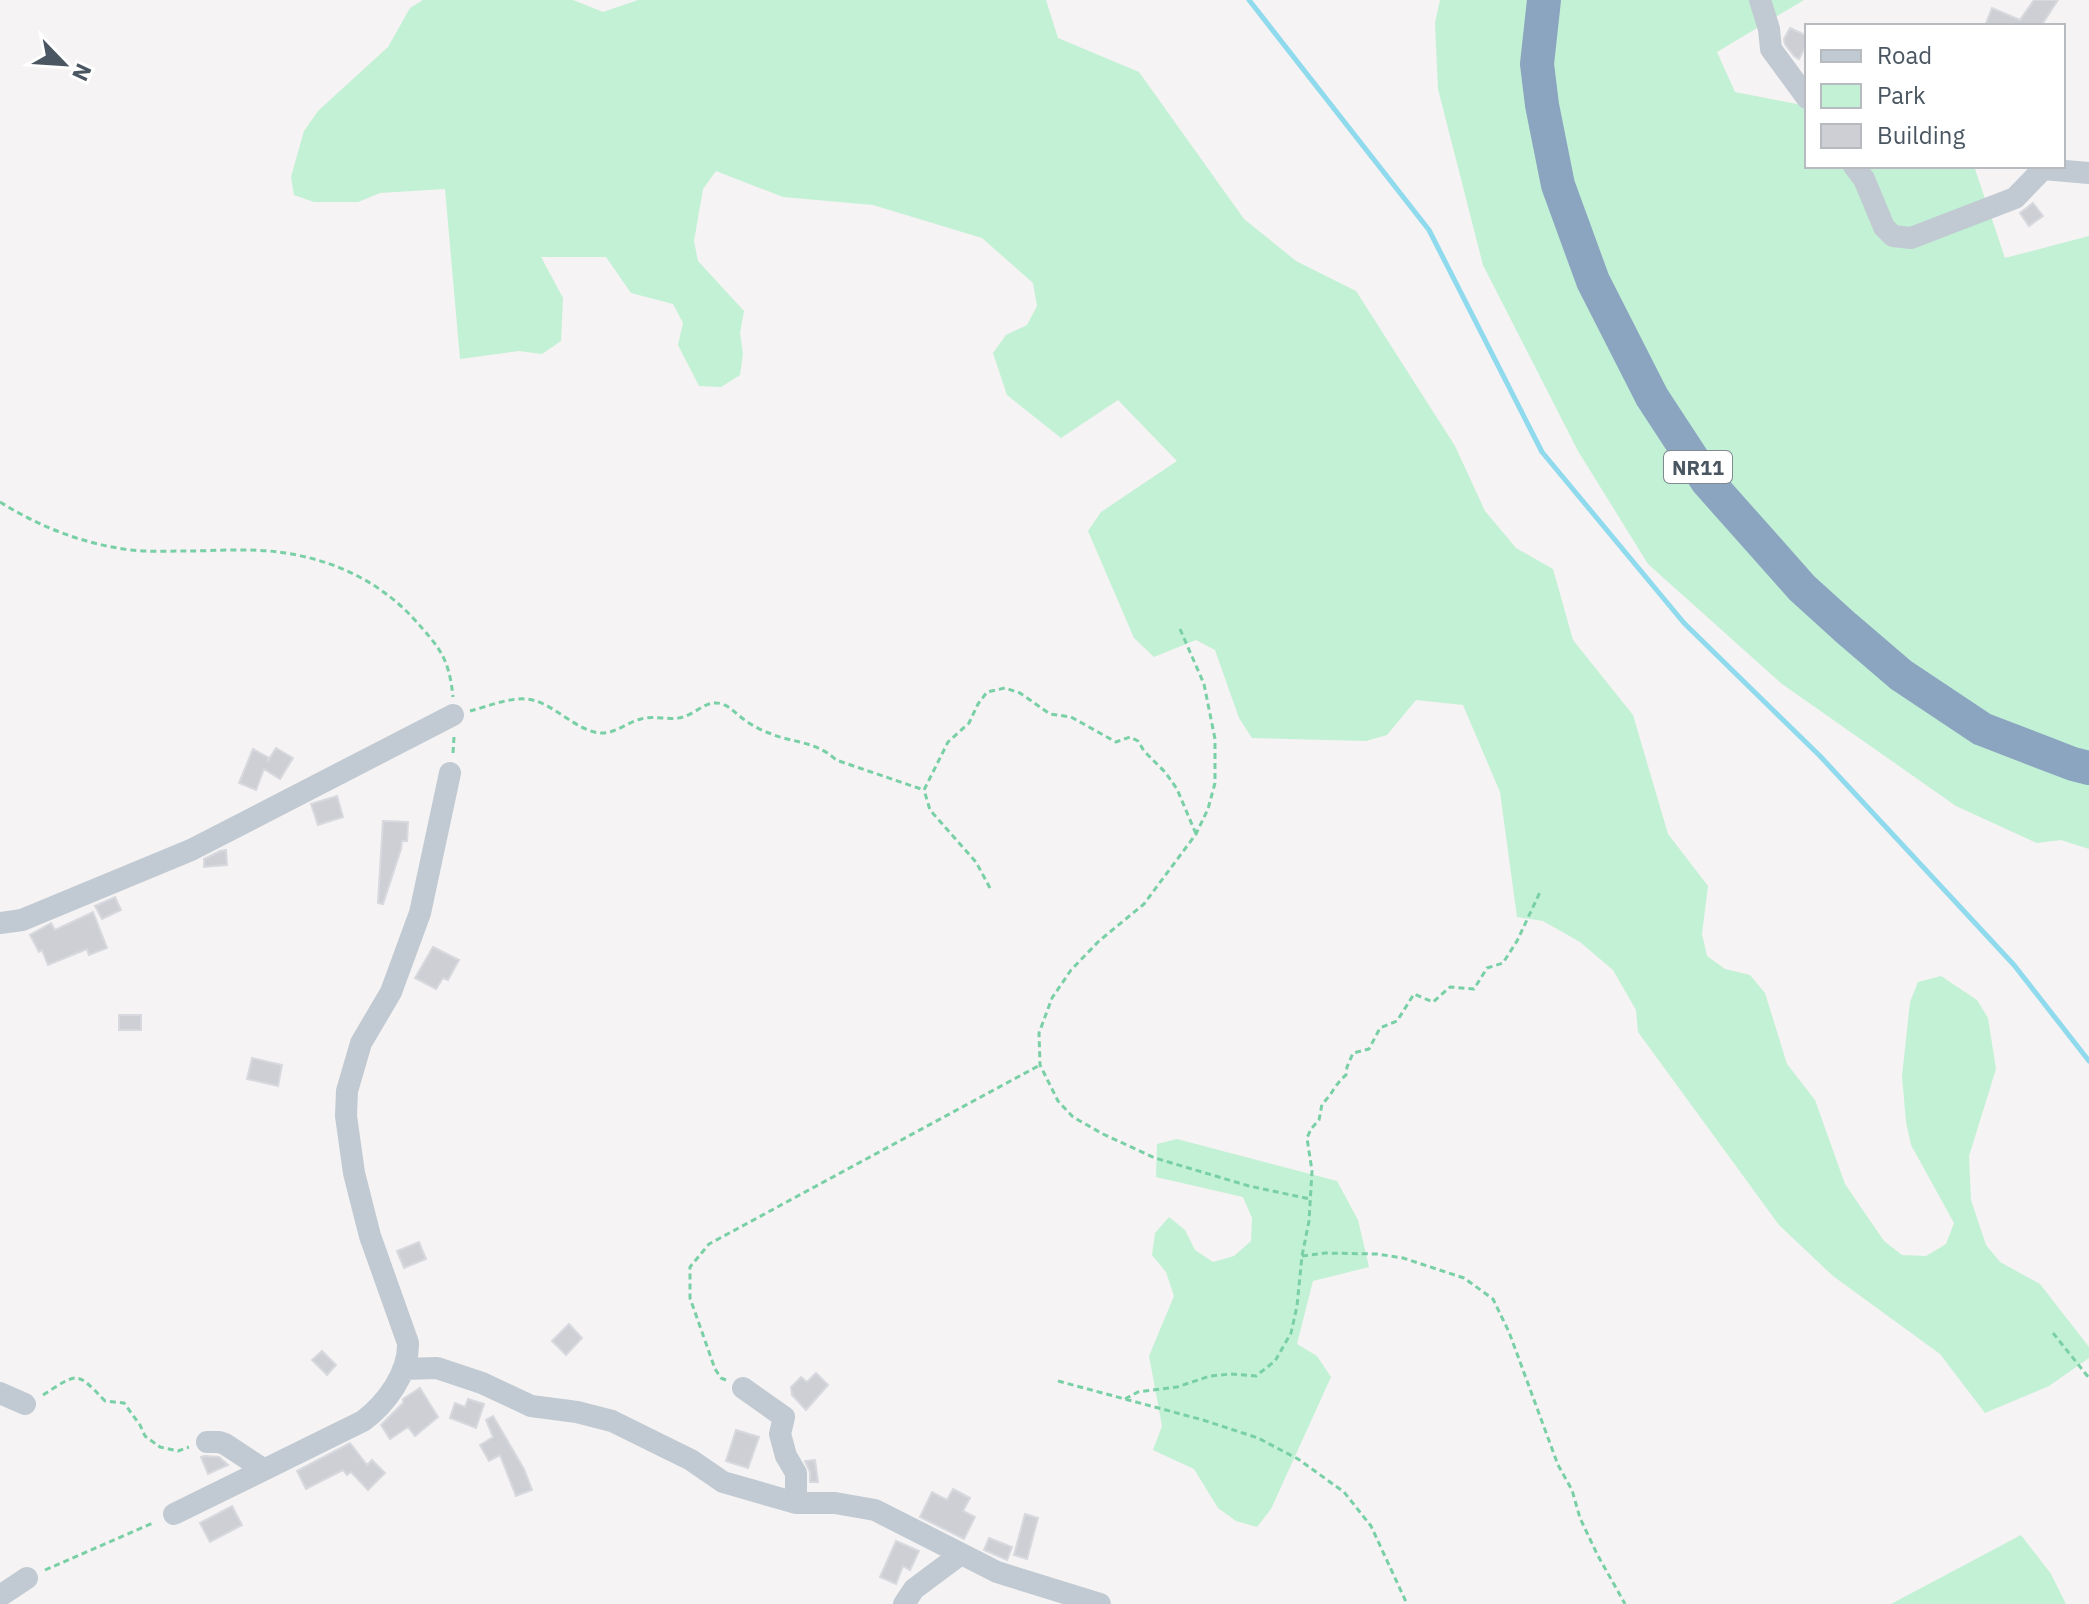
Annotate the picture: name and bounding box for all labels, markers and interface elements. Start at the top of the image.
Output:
north arrow [24,24,104,104]
legend [1805,24,2065,168]
text: Road [1877,39,1932,71]
text: N [66,59,99,86]
text: Park [1877,79,1926,111]
text: Building [1877,119,1965,151]
road number: NR11 [1664,451,1732,483]

